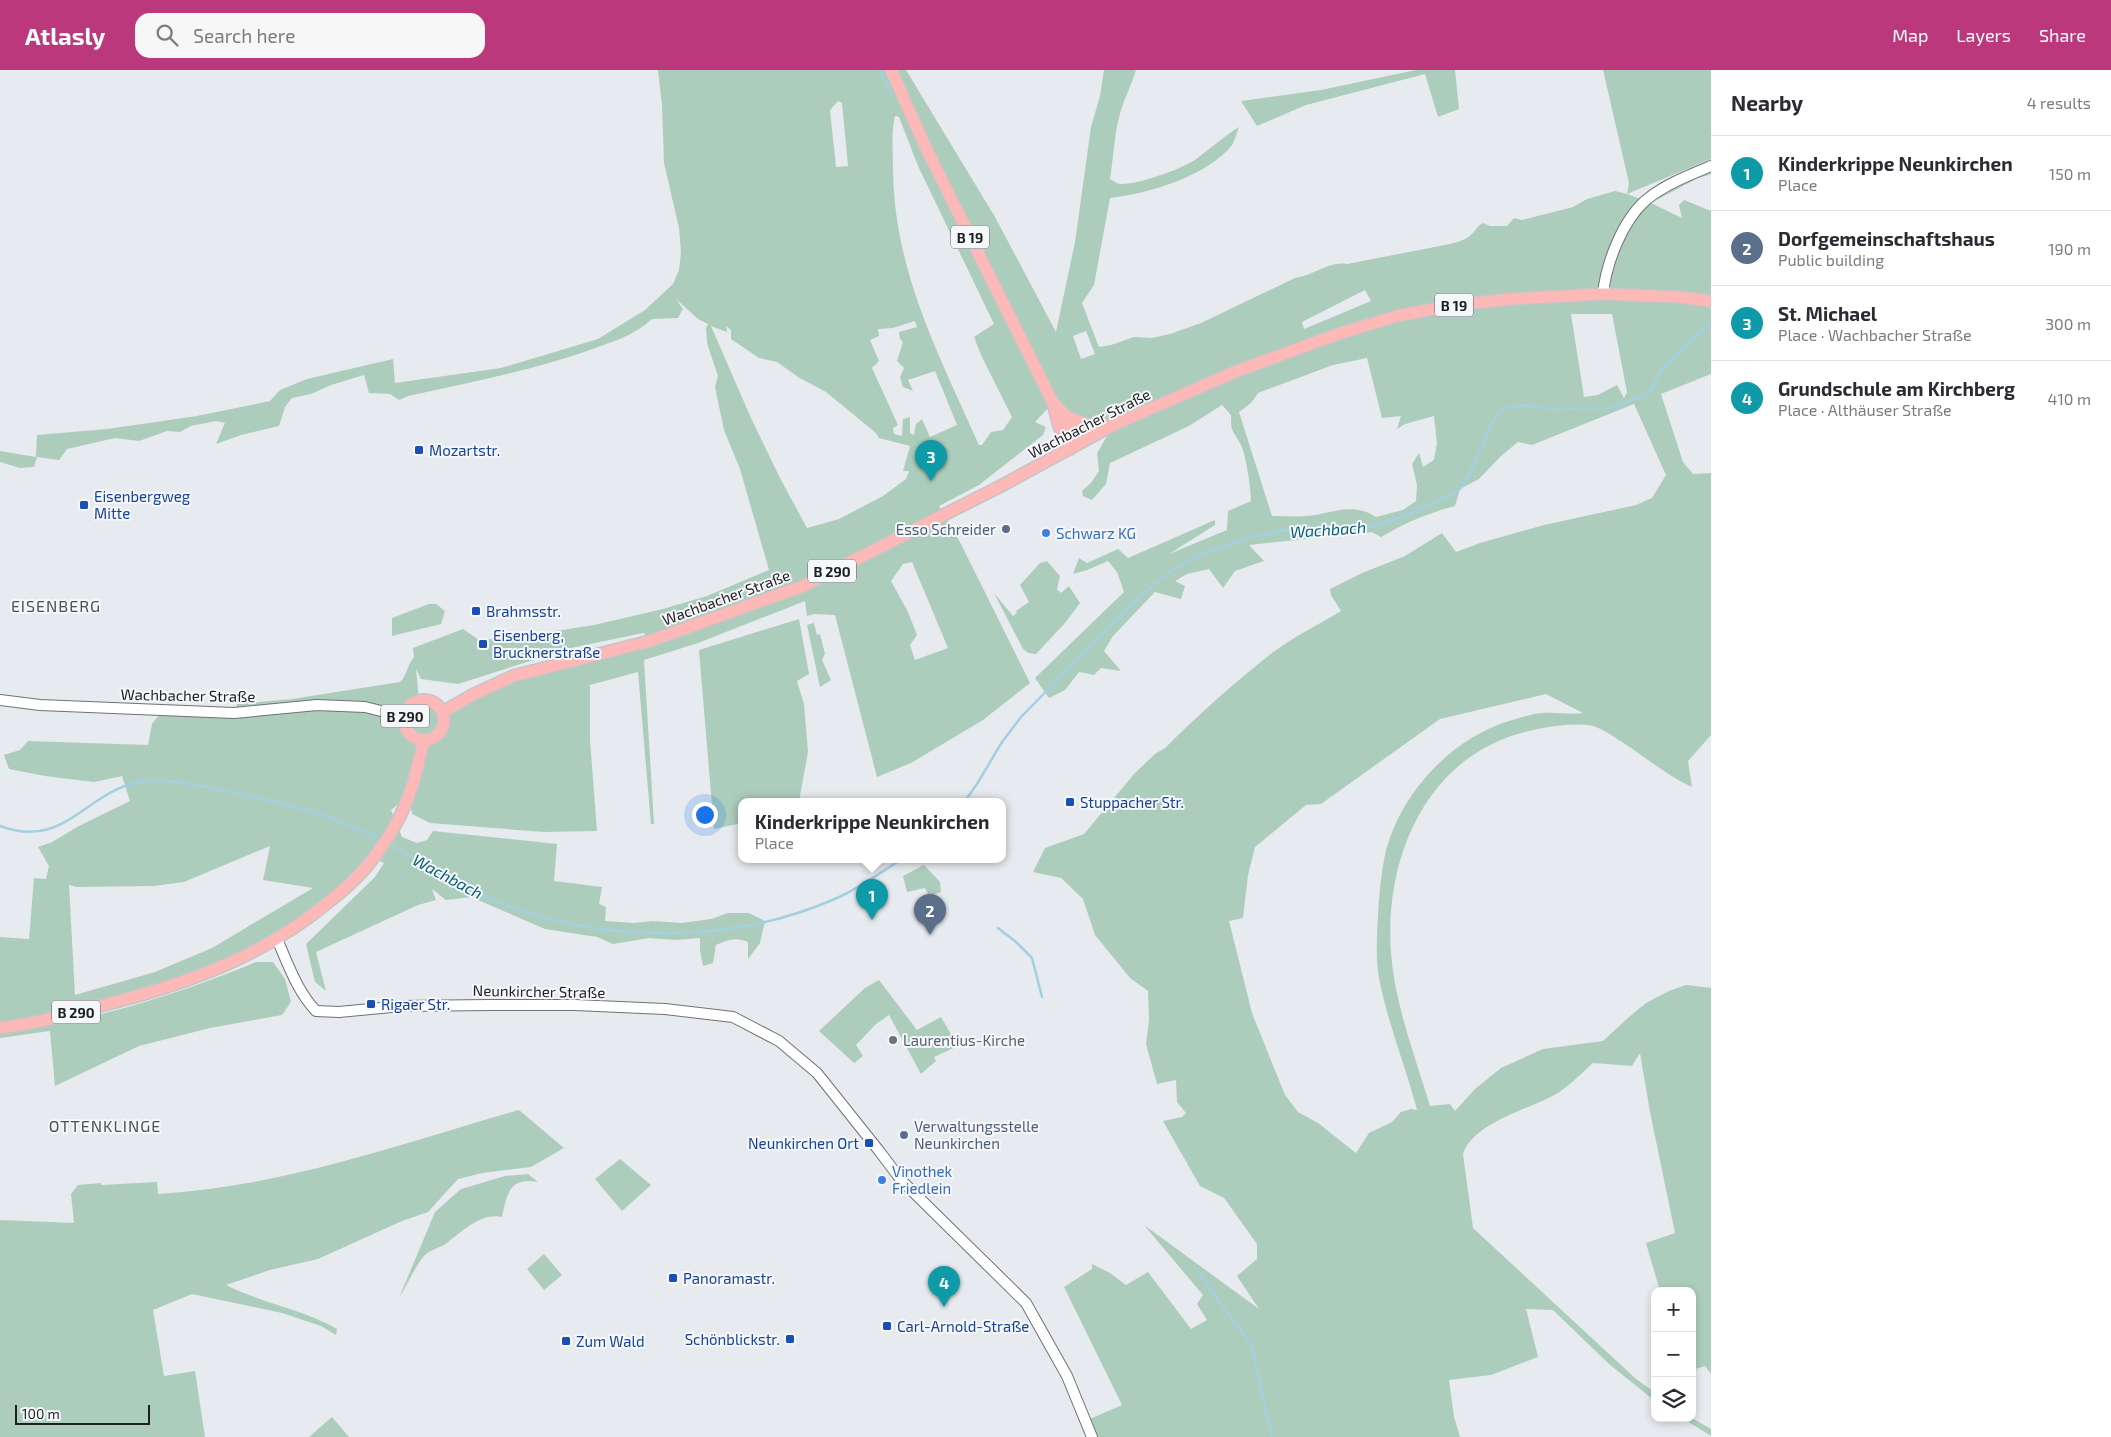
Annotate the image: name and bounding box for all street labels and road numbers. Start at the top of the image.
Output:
road number: B 19 [951,226,989,248]
road number: B 19 [1435,294,1473,316]
street label: Wachbacher Straße [1025,384,1153,462]
road number: B 290 [808,560,856,582]
street label: Wachbacher Straße [660,566,792,628]
street label: Wachbacher Straße [120,685,256,705]
road number: B 290 [381,704,429,728]
street label: Neunkircher Straße [473,981,605,1001]
road number: B 290 [52,1000,100,1024]

